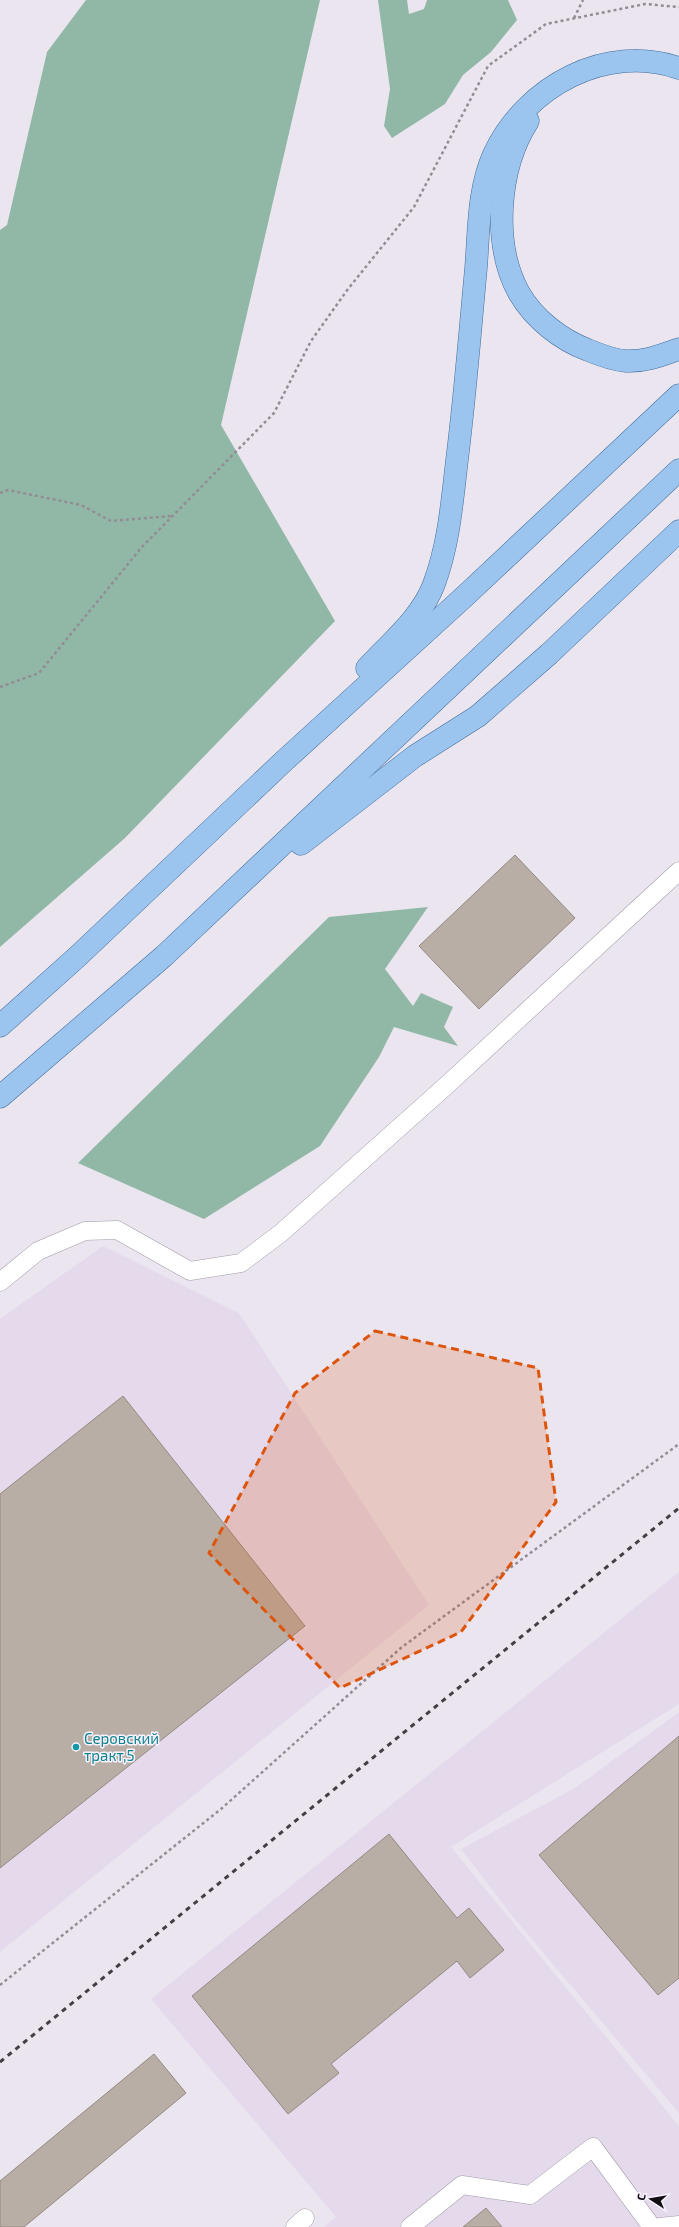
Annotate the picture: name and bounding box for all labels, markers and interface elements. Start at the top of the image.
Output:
place label: Серовский тракт,5 [84,1729,159,1764]
marker: Серовский тракт,5 [71,1742,81,1752]
north arrow [631,2179,671,2219]
text: С [634,2192,648,2201]

